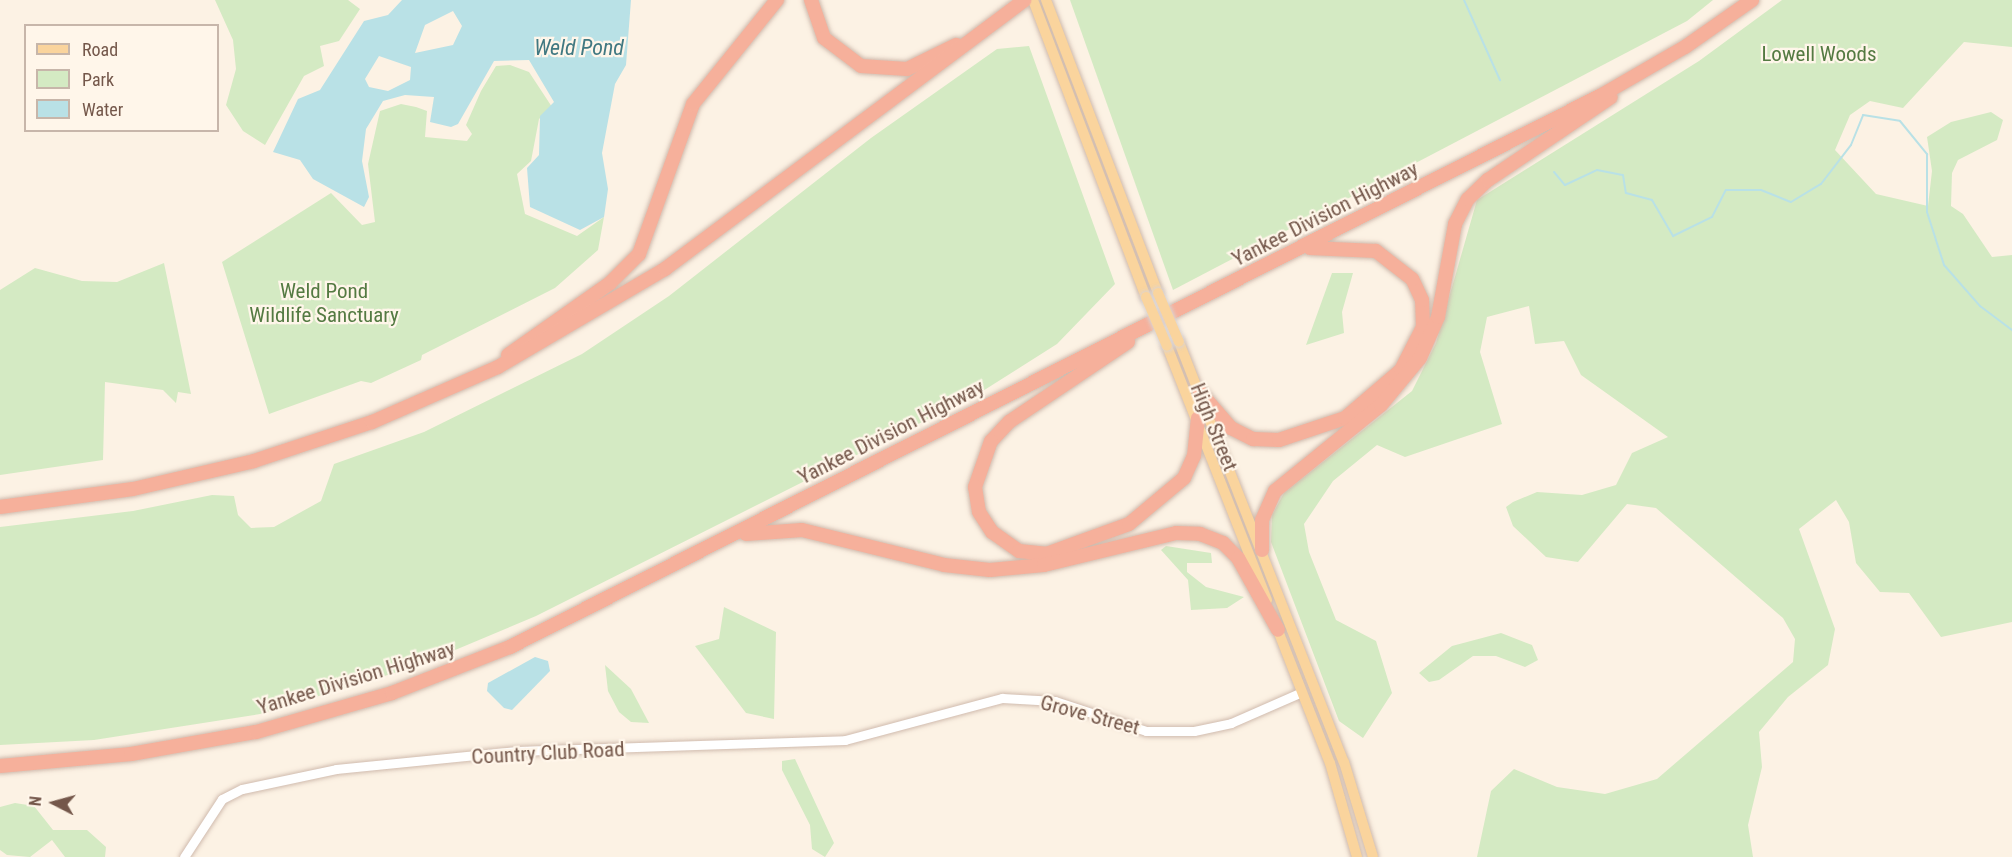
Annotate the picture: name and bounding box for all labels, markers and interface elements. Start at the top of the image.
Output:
legend [24,24,219,132]
water label: Weld Pond [534,35,624,61]
text: Road [82,39,118,60]
park label: Lowell Woods [1761,41,1877,67]
text: Park [82,69,114,90]
text: Water [82,99,123,120]
street label: Yankee Division Highway [1228,156,1422,272]
park label: Weld Pond Wildlife Sanctuary [249,278,399,328]
street label: Yankee Division Highway [794,374,988,490]
street label: High Street [1185,379,1243,475]
street label: Yankee Division Highway [254,636,458,720]
street label: Grove Street [1038,690,1142,740]
street label: Country Club Road [471,736,625,770]
north arrow [24,773,84,833]
text: N [26,795,46,807]

